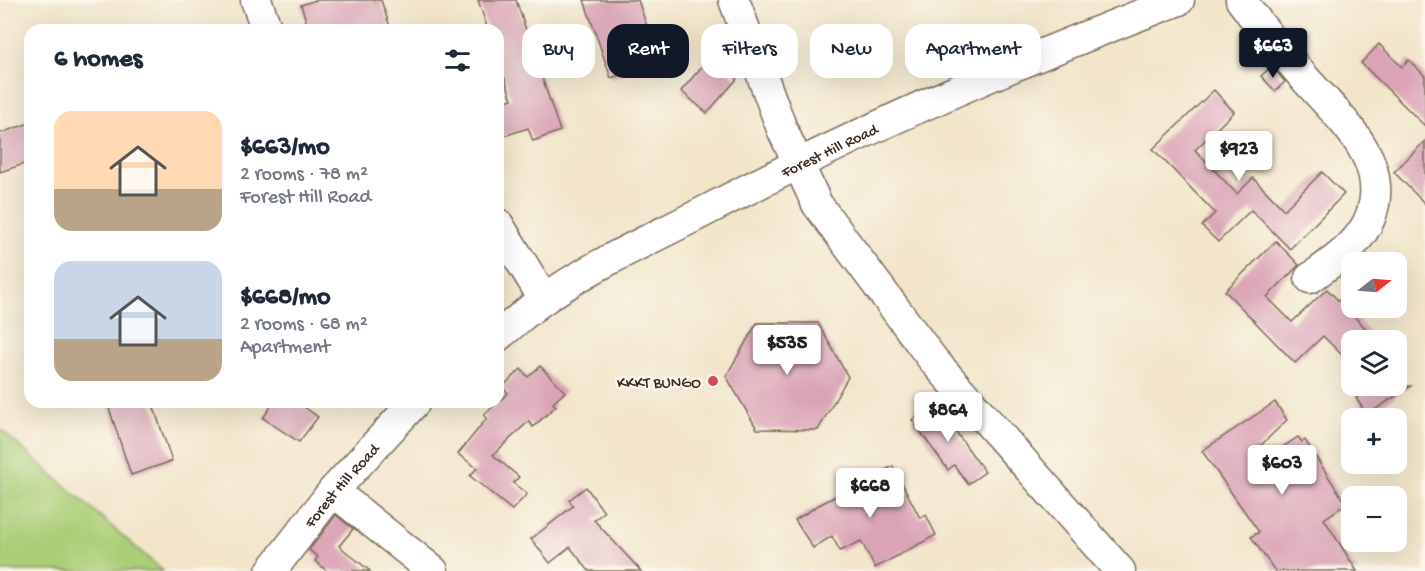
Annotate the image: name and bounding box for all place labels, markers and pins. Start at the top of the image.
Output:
pin: $663 [1237,28,1309,79]
pin: $923 [1203,131,1275,182]
pin: $535 [751,325,823,376]
marker: KKKT BUNGO [706,374,720,388]
place label: KKKT BUNGO [617,375,701,394]
pin: $864 [912,392,984,443]
pin: $603 [1246,445,1318,496]
pin: $668 [834,468,906,519]

